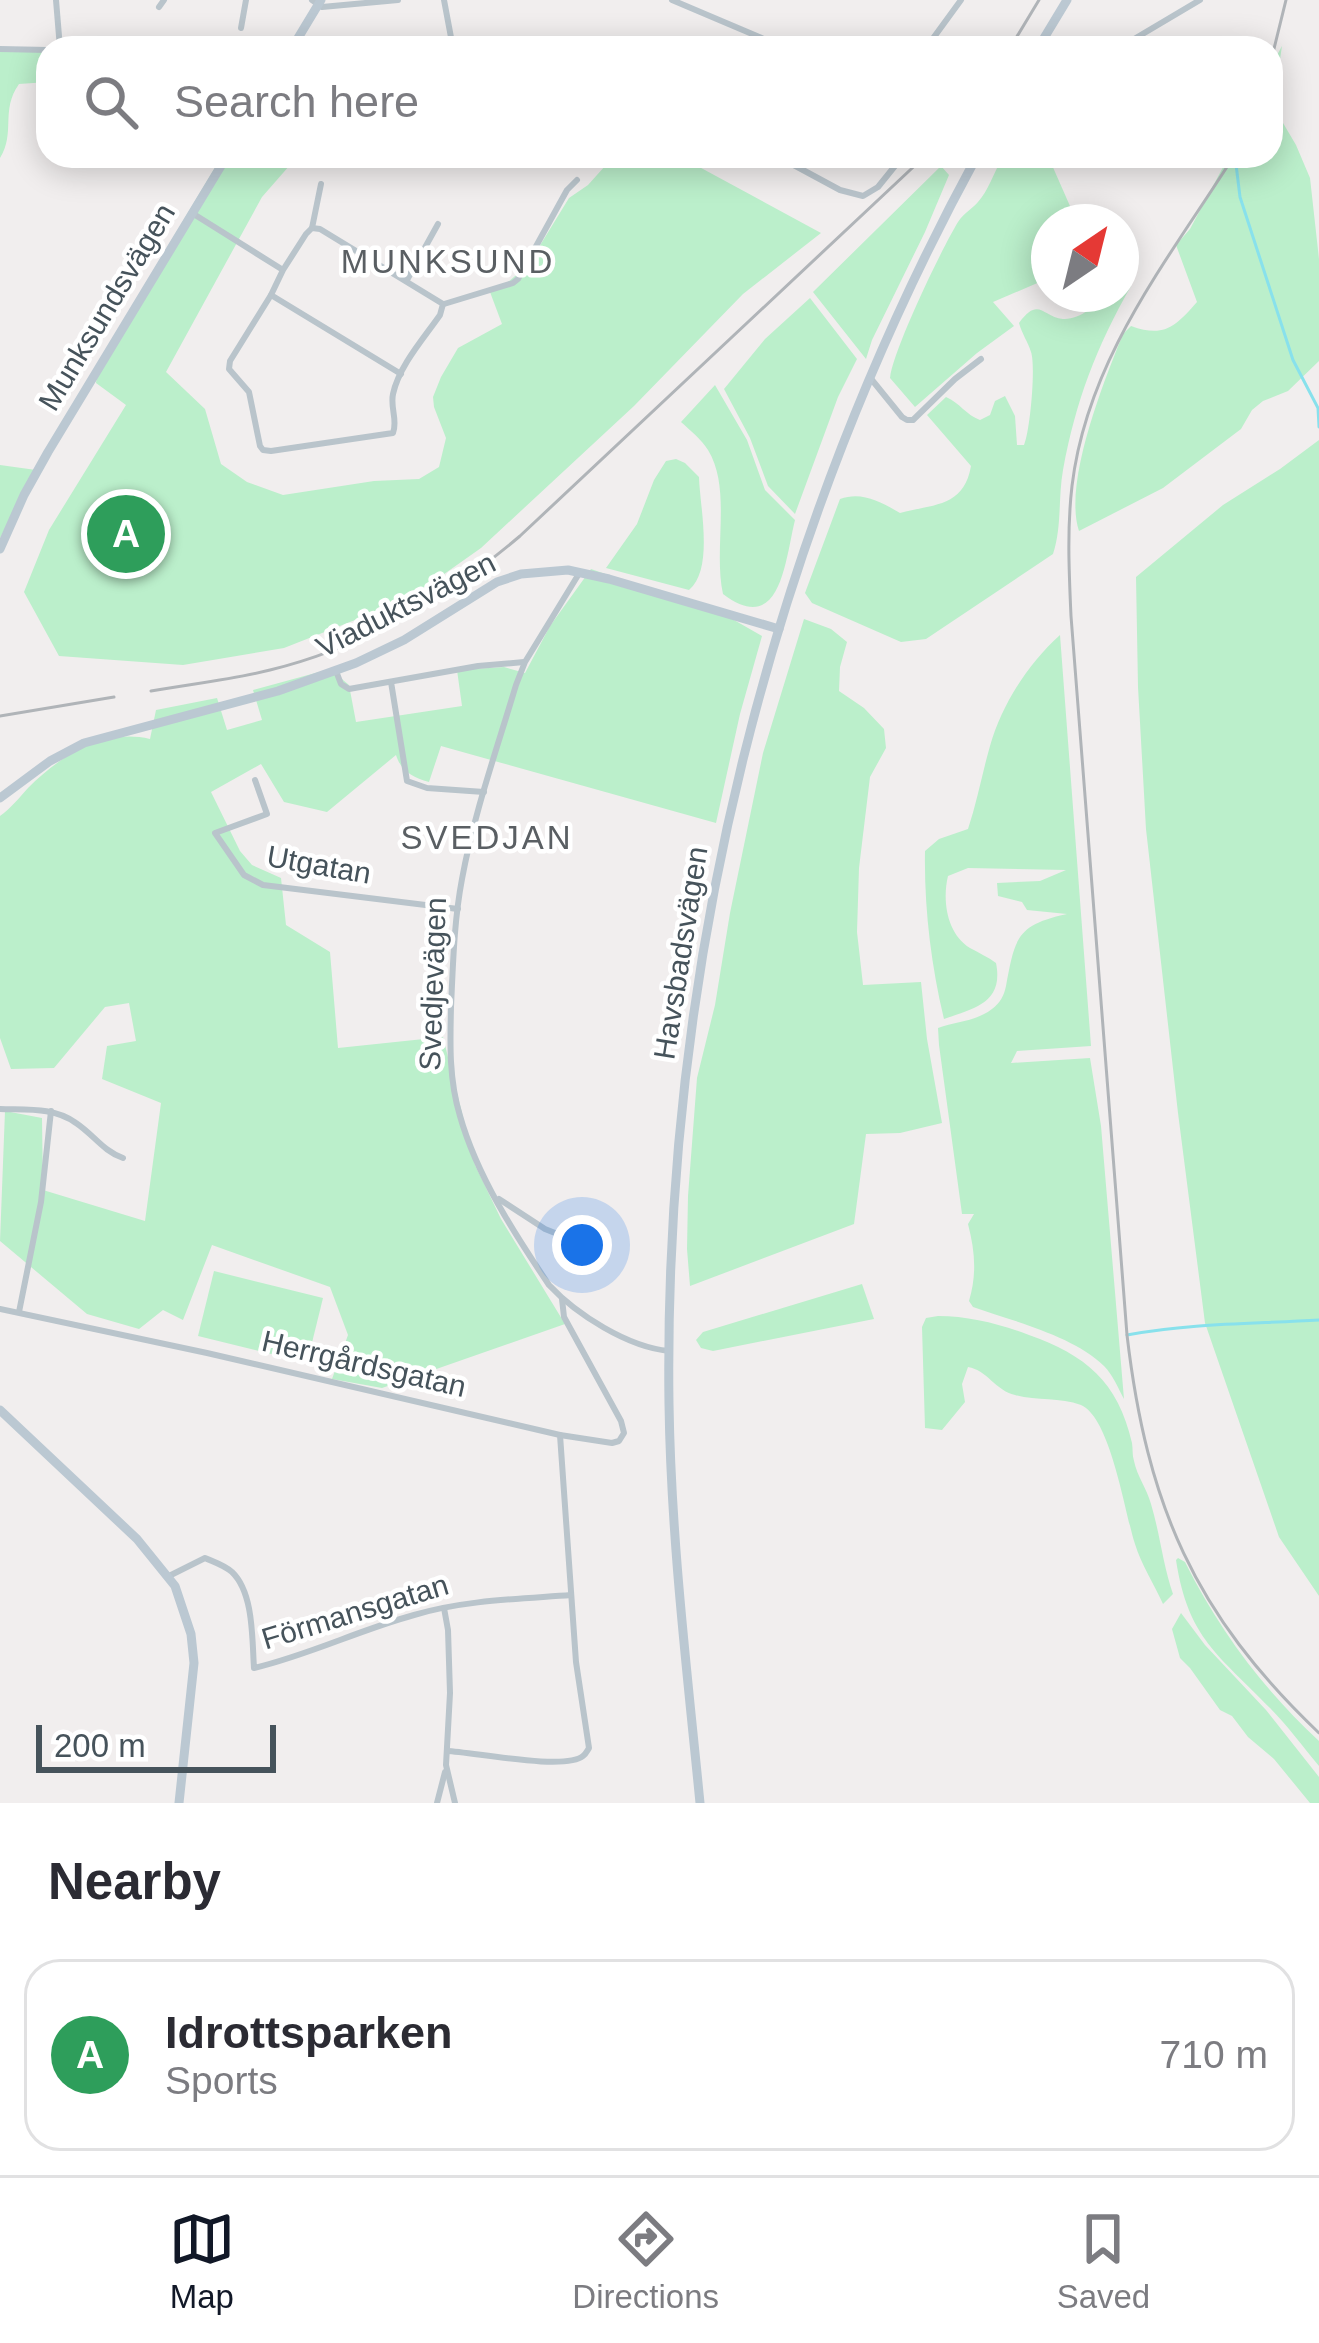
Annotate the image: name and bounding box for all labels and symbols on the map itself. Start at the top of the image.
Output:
street label: Munksundsvägen [32,197,181,416]
north arrow [1031,204,1139,312]
district label: MUNKSUND [341,243,555,280]
pin: A [87,489,165,579]
street label: Viaduktsvägen [311,545,501,664]
district label: SVEDJAN [400,819,574,856]
street label: Utgatan [264,839,374,890]
street label: Havsbadsvägen [647,844,714,1062]
street label: Svedjevägen [413,897,452,1071]
your location [552,1215,612,1275]
street label: Herrgårdsgatan [259,1324,469,1403]
street label: Förmansgatan [258,1567,452,1656]
scale bar [36,1719,276,1772]

